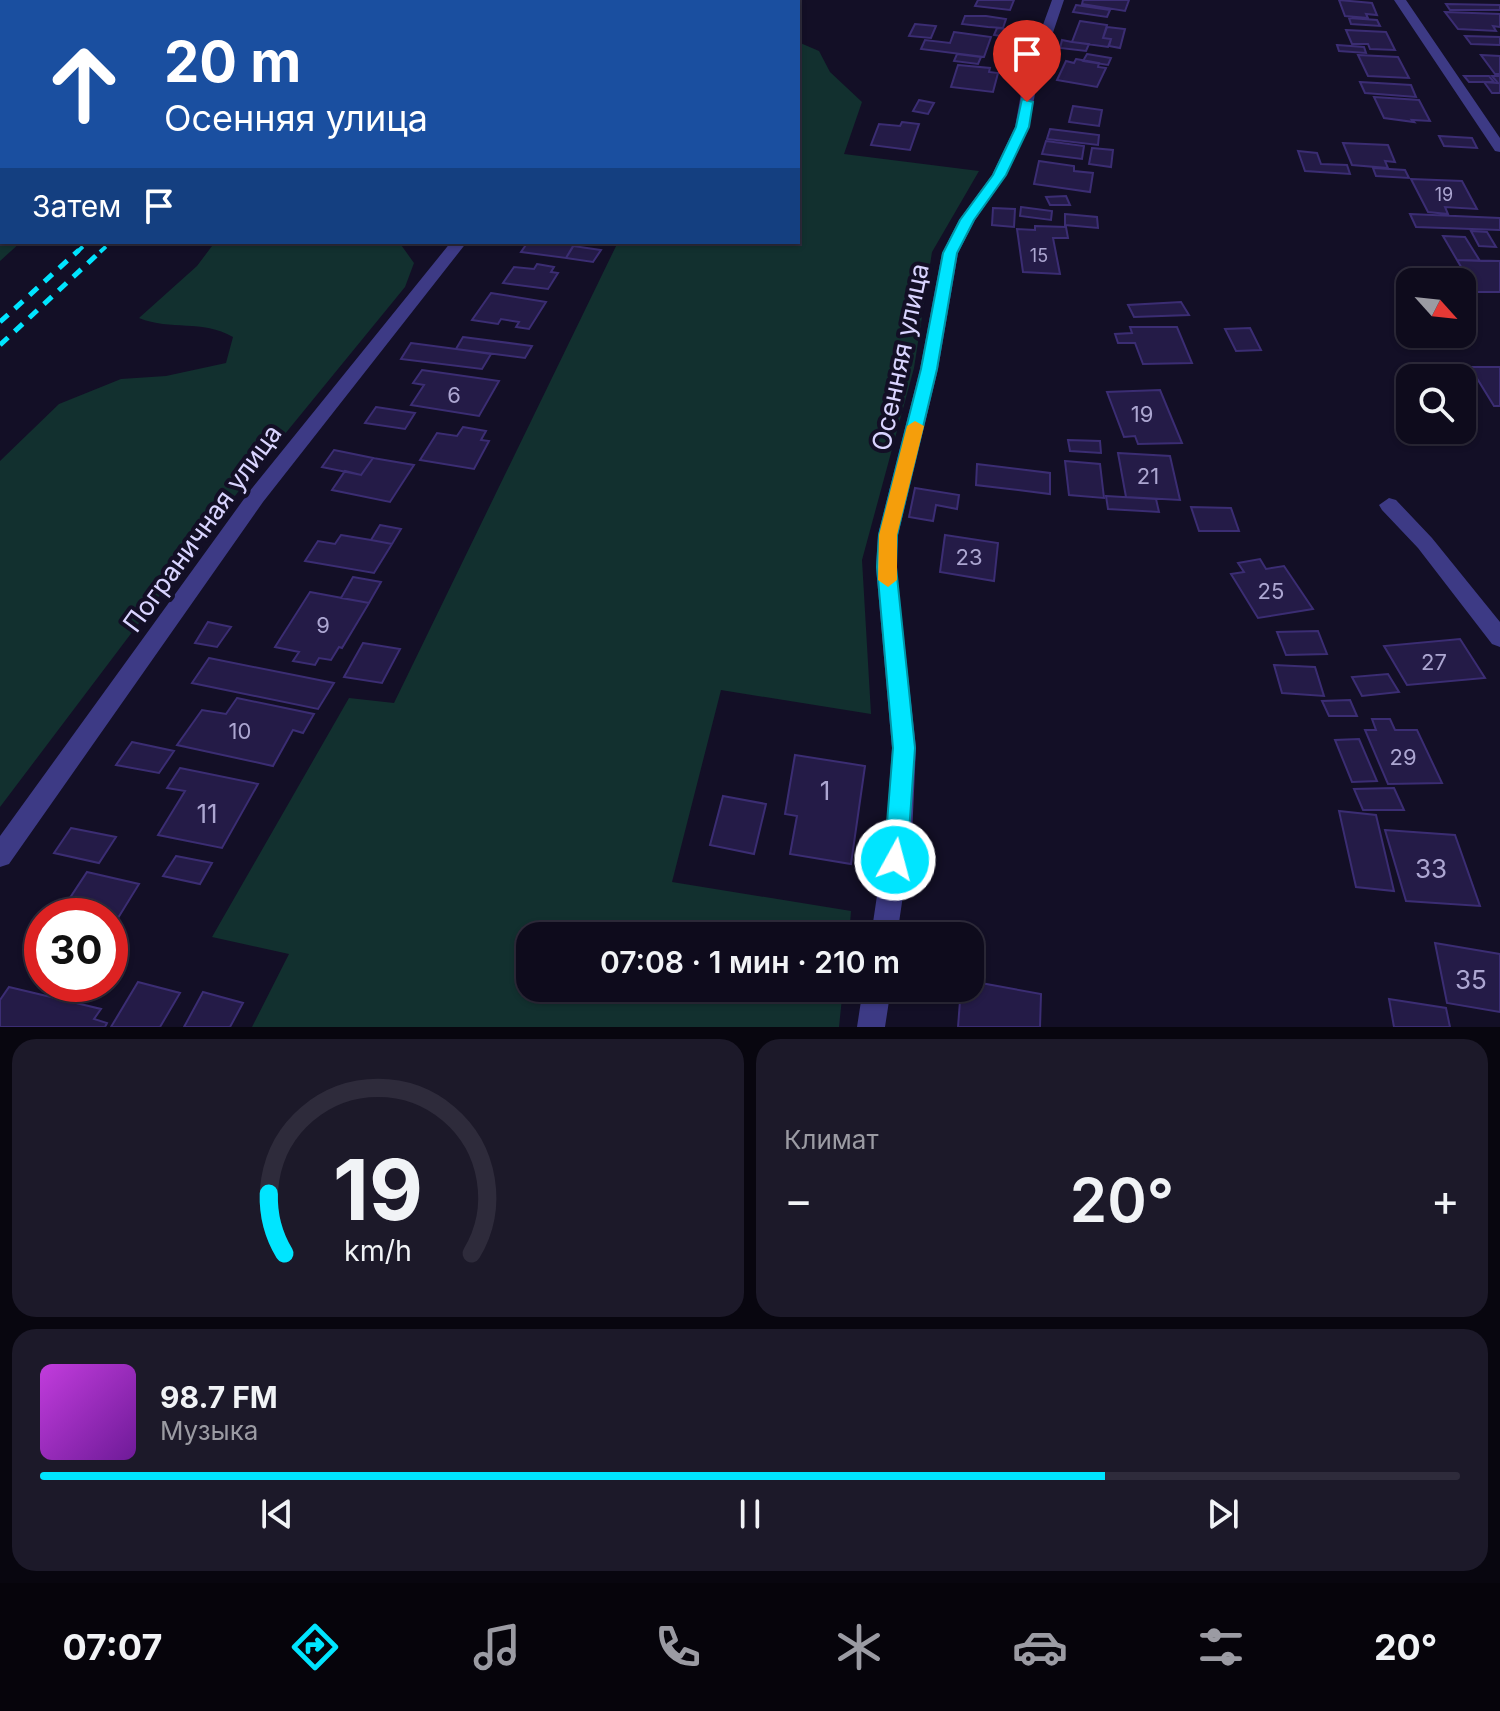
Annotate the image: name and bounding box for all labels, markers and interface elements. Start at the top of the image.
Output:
pin [993,20,1061,102]
text: 20 m [164,28,301,96]
icon: ahead [32,32,136,136]
icon: arrive [1005,32,1049,76]
text: Осенняя улица [164,96,428,140]
icon: arrive [137,184,181,228]
house number: 19 [1435,184,1453,205]
text: Затем [32,188,121,224]
house number: 15 [1030,245,1048,266]
street label: Осенняя улица [865,261,935,453]
north arrow [1396,268,1476,348]
map controls [1396,268,1476,444]
button: search [1396,364,1476,444]
house number: 6 [447,382,461,408]
house number: 19 [1131,401,1153,427]
street label: Пограничная улица [116,418,288,638]
house number: 21 [1137,463,1159,489]
house number: 23 [955,544,983,570]
house number: 25 [1258,578,1284,604]
house number: 9 [316,612,330,638]
house number: 27 [1421,649,1447,675]
house number: 10 [229,718,251,744]
house number: 29 [1389,744,1417,770]
house number: 1 [820,775,830,806]
house number: 11 [196,798,218,829]
position arrow [853,818,937,902]
house number: 33 [1415,853,1447,884]
speed limit sign: 30 [24,898,128,1002]
text: 07:08 · 1 мин · 210 m [600,944,900,980]
house number: 35 [1455,964,1487,995]
text: Климат [784,1124,879,1155]
text: 19 [333,1139,423,1240]
text: 20° [1070,1164,1174,1236]
text: − [784,1173,813,1227]
text: + [1431,1173,1460,1227]
text: km/h [344,1233,412,1268]
text: 98.7 FM [160,1379,278,1415]
text: Музыка [160,1415,258,1446]
icon: previous [255,1492,299,1536]
icon: pause [728,1492,772,1536]
icon: next [1201,1492,1245,1536]
icon: directions [287,1619,343,1675]
icon: music [469,1619,525,1675]
icon: phone [650,1619,706,1675]
icon: climate [831,1619,887,1675]
icon: car [1012,1619,1068,1675]
icon: filters [1193,1619,1249,1675]
text: 07:07 [63,1625,162,1669]
text: 20° [1374,1625,1437,1669]

